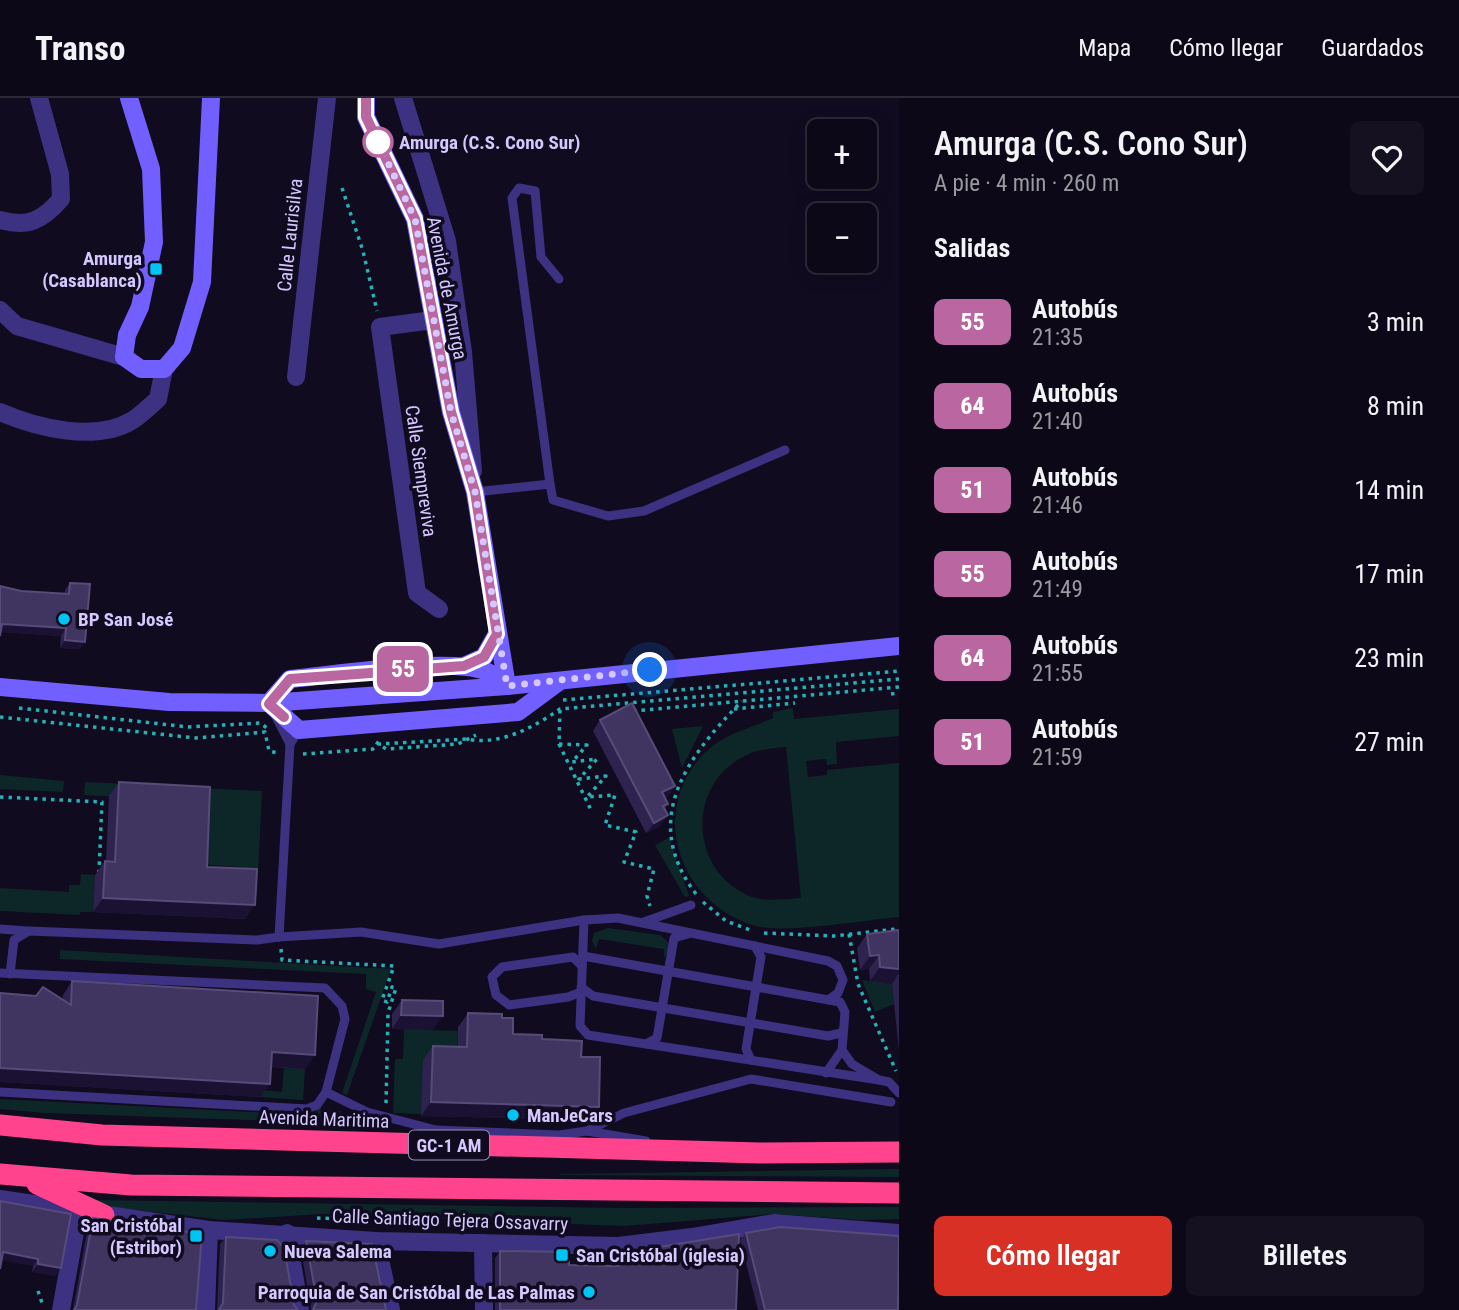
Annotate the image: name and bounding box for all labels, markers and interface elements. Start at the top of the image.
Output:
text: Transo [35,29,125,68]
text: Mapa [1078,34,1131,62]
text: Cómo llegar [1169,34,1283,62]
text: Guardados [1321,34,1424,62]
map controls [807,119,877,273]
button: + [807,119,877,189]
button: heart [1350,121,1424,195]
text: Amurga (C.S. Cono Sur) [934,124,1248,163]
marker: Amurga (C.S. Cono Sur) [363,127,393,157]
place label: Amurga (C.S. Cono Sur) [399,131,581,154]
text: A pie · 4 min · 260 m [934,170,1119,197]
street label: Calle Laurisilva [273,177,307,293]
button: − [807,203,877,273]
street label: Avenida de Amurga [422,215,472,361]
text: Salidas [934,233,1010,263]
place label: Amurga (Casablanca) [42,247,142,292]
marker: Amurga (Casablanca) [148,261,164,277]
text: Autobús [1032,294,1118,324]
text: 3 min [1367,307,1424,337]
text: 55 [960,308,985,336]
text: 21:35 [1032,324,1083,351]
text: Autobús [1032,378,1118,408]
text: 8 min [1367,391,1424,421]
text: 64 [960,392,985,420]
street label: Calle Siempreviva [400,404,442,538]
text: 21:40 [1032,408,1083,435]
text: Autobús [1032,462,1118,492]
text: 14 min [1354,475,1424,505]
text: 51 [960,476,985,504]
text: 21:46 [1032,492,1083,519]
text: Autobús [1032,546,1118,576]
text: 17 min [1354,559,1424,589]
text: 55 [960,560,985,588]
text: 21:49 [1032,576,1083,603]
place label: BP San José [78,608,173,631]
marker: BP San José [56,611,72,627]
text: Autobús [1032,630,1118,660]
text: 23 min [1354,643,1424,673]
text: 64 [960,644,985,672]
line badge: 55 [372,646,434,692]
your location [632,652,667,687]
text: 55 [391,655,415,683]
text: 21:55 [1032,660,1083,687]
text: Autobús [1032,714,1118,744]
text: 27 min [1354,727,1424,757]
text: 51 [960,728,985,756]
text: 21:59 [1032,744,1083,771]
place label: ManJeCars [527,1104,613,1127]
street label: Avenida Maritima [258,1105,390,1133]
marker: ManJeCars [505,1107,521,1123]
road number: GC-1 AM [409,1130,489,1160]
street label: Calle Santiago Tejera Ossavarry [331,1204,569,1236]
place label: San Cristóbal (Estribor) [80,1214,182,1259]
button: Cómo llegar [934,1216,1172,1296]
button: Billetes [1186,1216,1424,1296]
marker: San Cristóbal (Estribor) [188,1228,204,1244]
place label: Nueva Salema [284,1240,392,1263]
marker: Nueva Salema [262,1243,278,1259]
place label: San Cristóbal (iglesia) [576,1244,745,1267]
marker: San Cristóbal (iglesia) [554,1247,570,1263]
place label: Parroquia de San Cristóbal de Las Palmas [258,1281,575,1304]
marker: Parroquia de San Cristóbal de Las Palmas [581,1284,597,1300]

